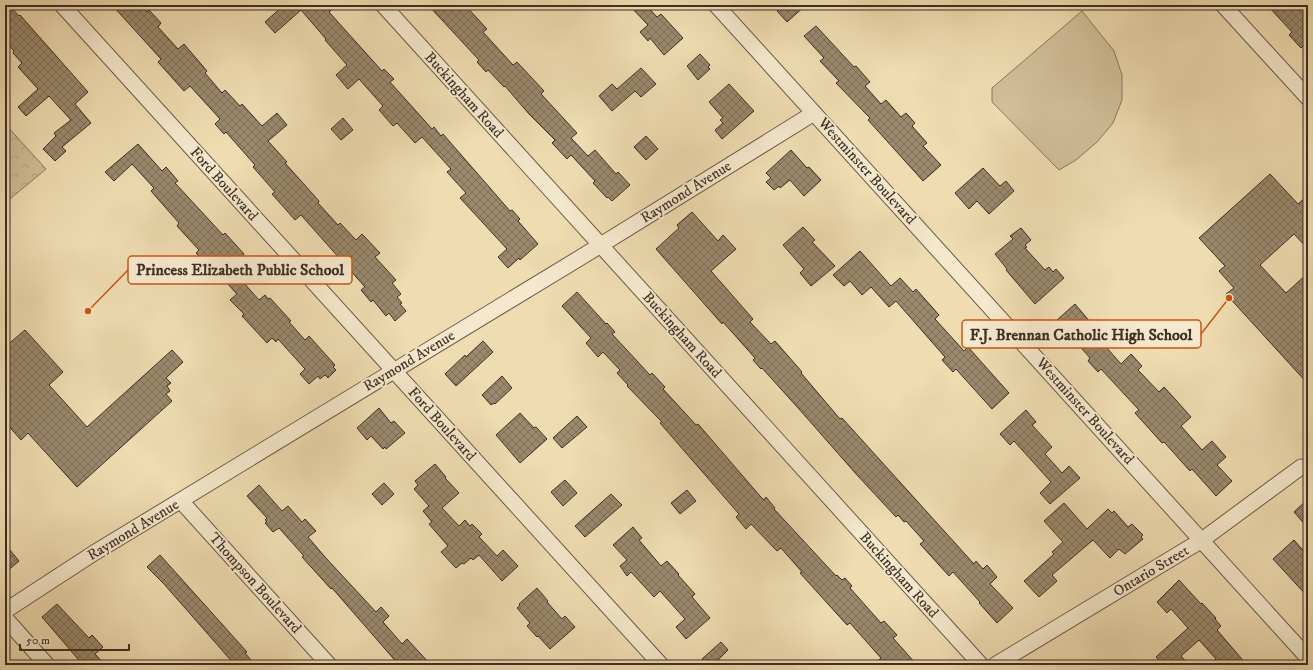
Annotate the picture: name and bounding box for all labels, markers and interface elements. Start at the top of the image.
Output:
street label: Buckingham Road [420,48,508,142]
street label: Westminster Boulevard [813,113,920,229]
street label: Ford Boulevard [186,143,262,225]
street label: Raymond Avenue [637,156,735,228]
callout: Princess Elizabeth Public School [128,256,352,284]
text: Princess Elizabeth Public School [136,260,345,280]
street label: Buckingham Road [638,288,726,382]
callout: F.J. Brennan Catholic High School [962,320,1201,348]
text: F.J. Brennan Catholic High School [970,325,1194,345]
street label: Raymond Avenue [360,326,458,396]
street label: Westminster Boulevard [1031,353,1138,469]
street label: Ford Boulevard [404,383,480,465]
street label: Raymond Avenue [84,495,182,565]
street label: Buckingham Road [855,528,943,622]
street label: Thompson Boulevard [205,529,306,638]
street label: Ontario Street [1110,541,1192,601]
scale bar [20,626,129,652]
text: 50 m [26,633,50,648]

